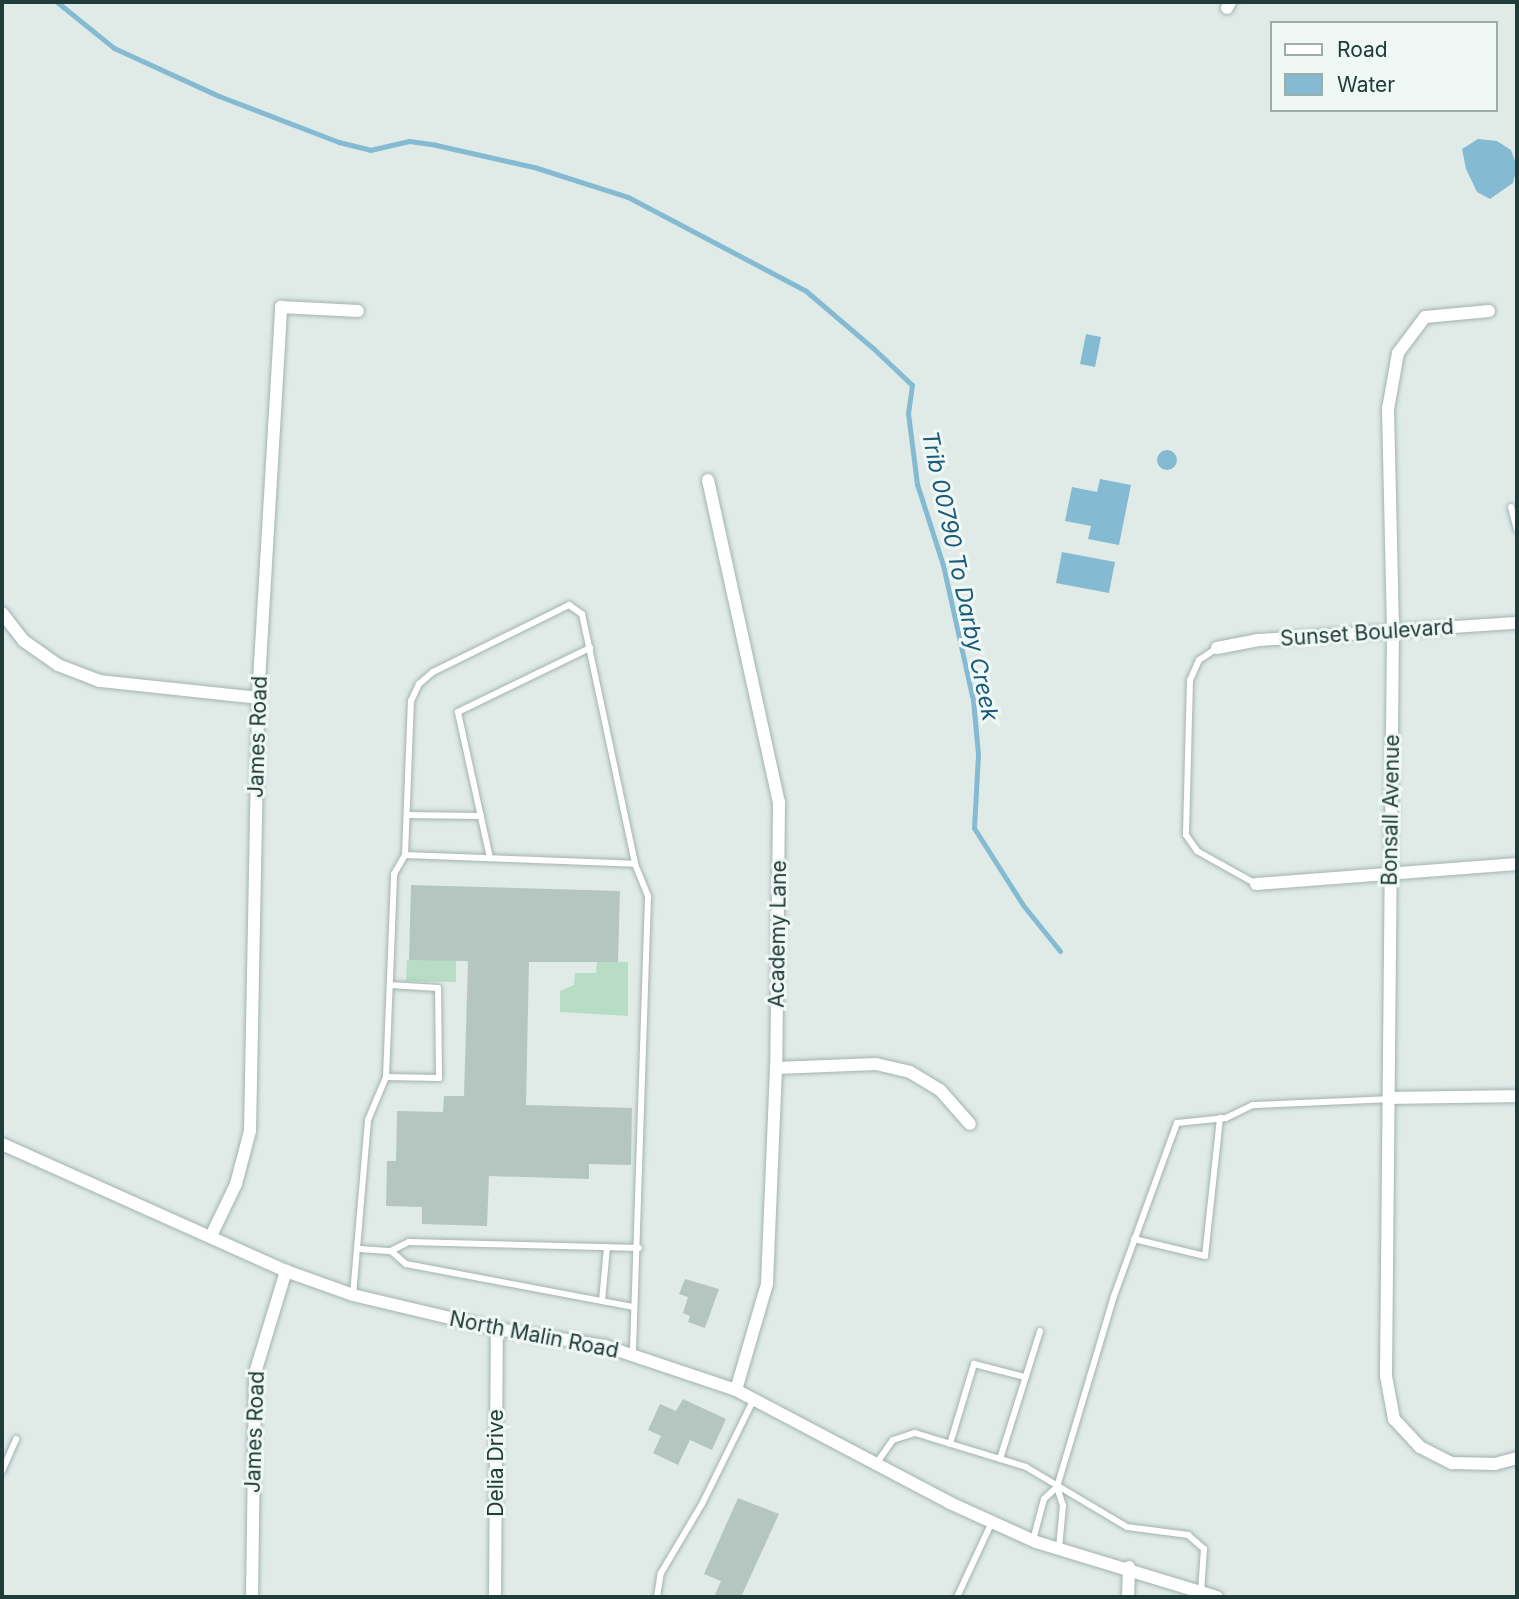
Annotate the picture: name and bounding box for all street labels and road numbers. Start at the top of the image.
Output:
street label: Sunset Boulevard [1279,614,1455,652]
street label: James Road [243,676,273,798]
street label: Bonsall Avenue [1377,734,1405,886]
street label: Academy Lane [764,860,792,1008]
street label: North Malin Road [447,1306,621,1364]
street label: James Road [240,1371,270,1493]
street label: Delia Drive [483,1409,509,1517]

